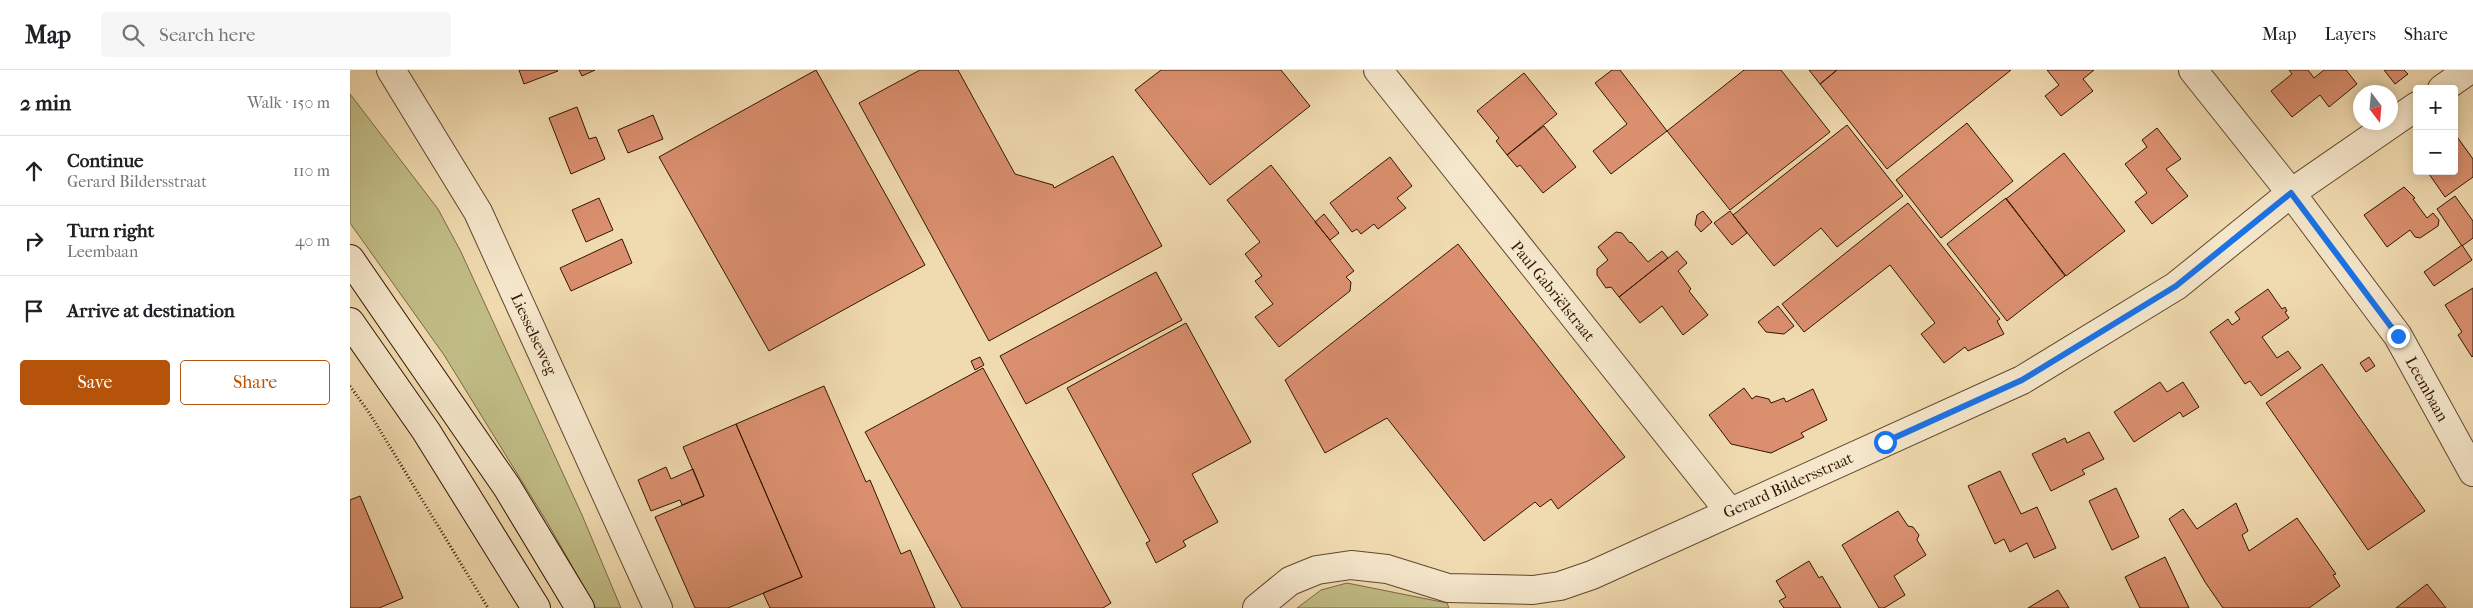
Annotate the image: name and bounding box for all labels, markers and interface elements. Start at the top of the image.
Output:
search box [101,12,451,57]
text: Map [25,21,71,49]
icon: search [119,21,147,49]
text: Search here [159,24,255,46]
text: Map [2262,24,2296,45]
text: Layers [2324,24,2376,45]
text: Share [2404,24,2448,45]
north arrow [2353,85,2398,130]
map controls [2413,85,2458,175]
button: + [2413,85,2458,130]
text: 2 min [20,91,71,115]
text: Walk · 150 m [247,93,330,112]
button: − [2413,130,2458,175]
text: Continue [67,150,143,172]
icon: ahead [20,157,48,185]
text: 110 m [293,161,330,180]
text: Gerard Bildersstraat [67,172,207,191]
text: Turn right [67,220,154,242]
icon: right [20,227,48,255]
text: 40 m [295,231,330,250]
street label: Paul Gabriëlstraat [1507,237,1599,345]
text: Leembaan [67,242,138,261]
street label: Liesselseweg [507,290,561,378]
icon: arrive [20,297,48,325]
text: Arrive at destination [67,300,235,322]
route end [2387,325,2410,348]
street label: Leembaan [2401,353,2453,425]
button: Save [20,360,170,405]
button: Share [180,360,330,405]
route start [1874,431,1897,454]
street label: Gerard Bildersstraat [1720,448,1856,522]

